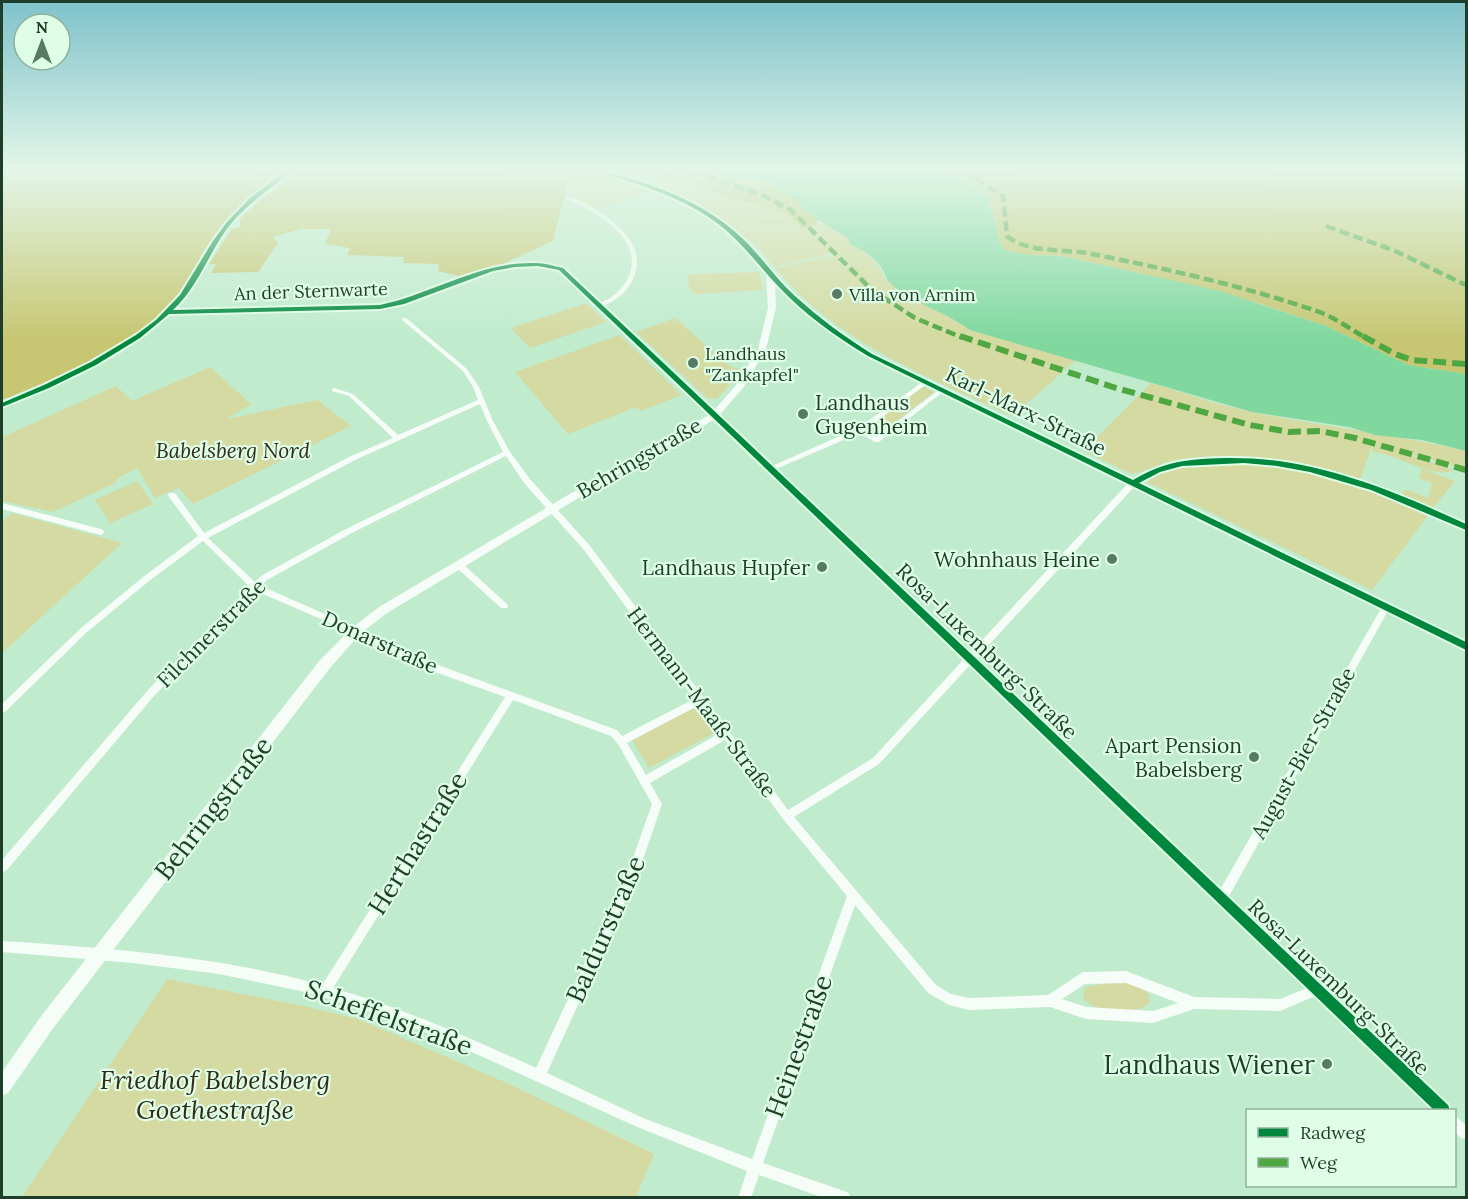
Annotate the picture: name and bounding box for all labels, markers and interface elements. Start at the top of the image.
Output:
north arrow [12,12,72,72]
text: N [36,17,48,37]
street label: An der Sternwarte [233,277,388,305]
place label: Villa von Arnim [848,283,976,306]
marker: Villa von Arnim [830,287,844,301]
place label: Landhaus "Zankapfel" [705,342,799,386]
marker: Landhaus "Zankapfel" [686,356,700,370]
street label: Karl-Marx-Straße [941,360,1111,462]
place label: Landhaus Gugenheim [815,389,928,440]
marker: Landhaus Gugenheim [796,407,810,421]
street label: Behringstraße [572,411,706,505]
park label: Babelsberg Nord [156,437,311,464]
place label: Wohnhaus Heine [934,546,1100,573]
marker: Wohnhaus Heine [1105,552,1119,566]
place label: Landhaus Hupfer [642,554,810,581]
street label: Rosa-Luxemburg-Straße [890,557,1084,745]
marker: Landhaus Hupfer [815,560,829,574]
street label: Filchnerstraße [151,573,271,693]
street label: Hermann-Maaß-Straße [621,601,783,803]
street label: Donarstraße [318,604,442,680]
street label: August-Bier-Straße [1244,662,1361,844]
street label: Behringstraße [147,730,279,886]
place label: Apart Pension Babelsberg [1104,732,1242,783]
marker: Apart Pension Babelsberg [1247,750,1261,764]
street label: Herthastraße [360,765,474,921]
street label: Baldurstraße [558,850,652,1008]
street label: Rosa-Luxemburg-Straße [1242,893,1436,1081]
street label: Heinestraße [757,970,839,1122]
street label: Scheffelstraße [301,971,477,1063]
place label: Landhaus Wiener [1103,1048,1316,1081]
marker: Landhaus Wiener [1320,1057,1334,1071]
park label: Friedhof Babelsberg Goethestraße [100,1063,330,1126]
legend [1246,1109,1456,1187]
text: Radweg [1300,1121,1366,1144]
text: Weg [1300,1151,1338,1174]

